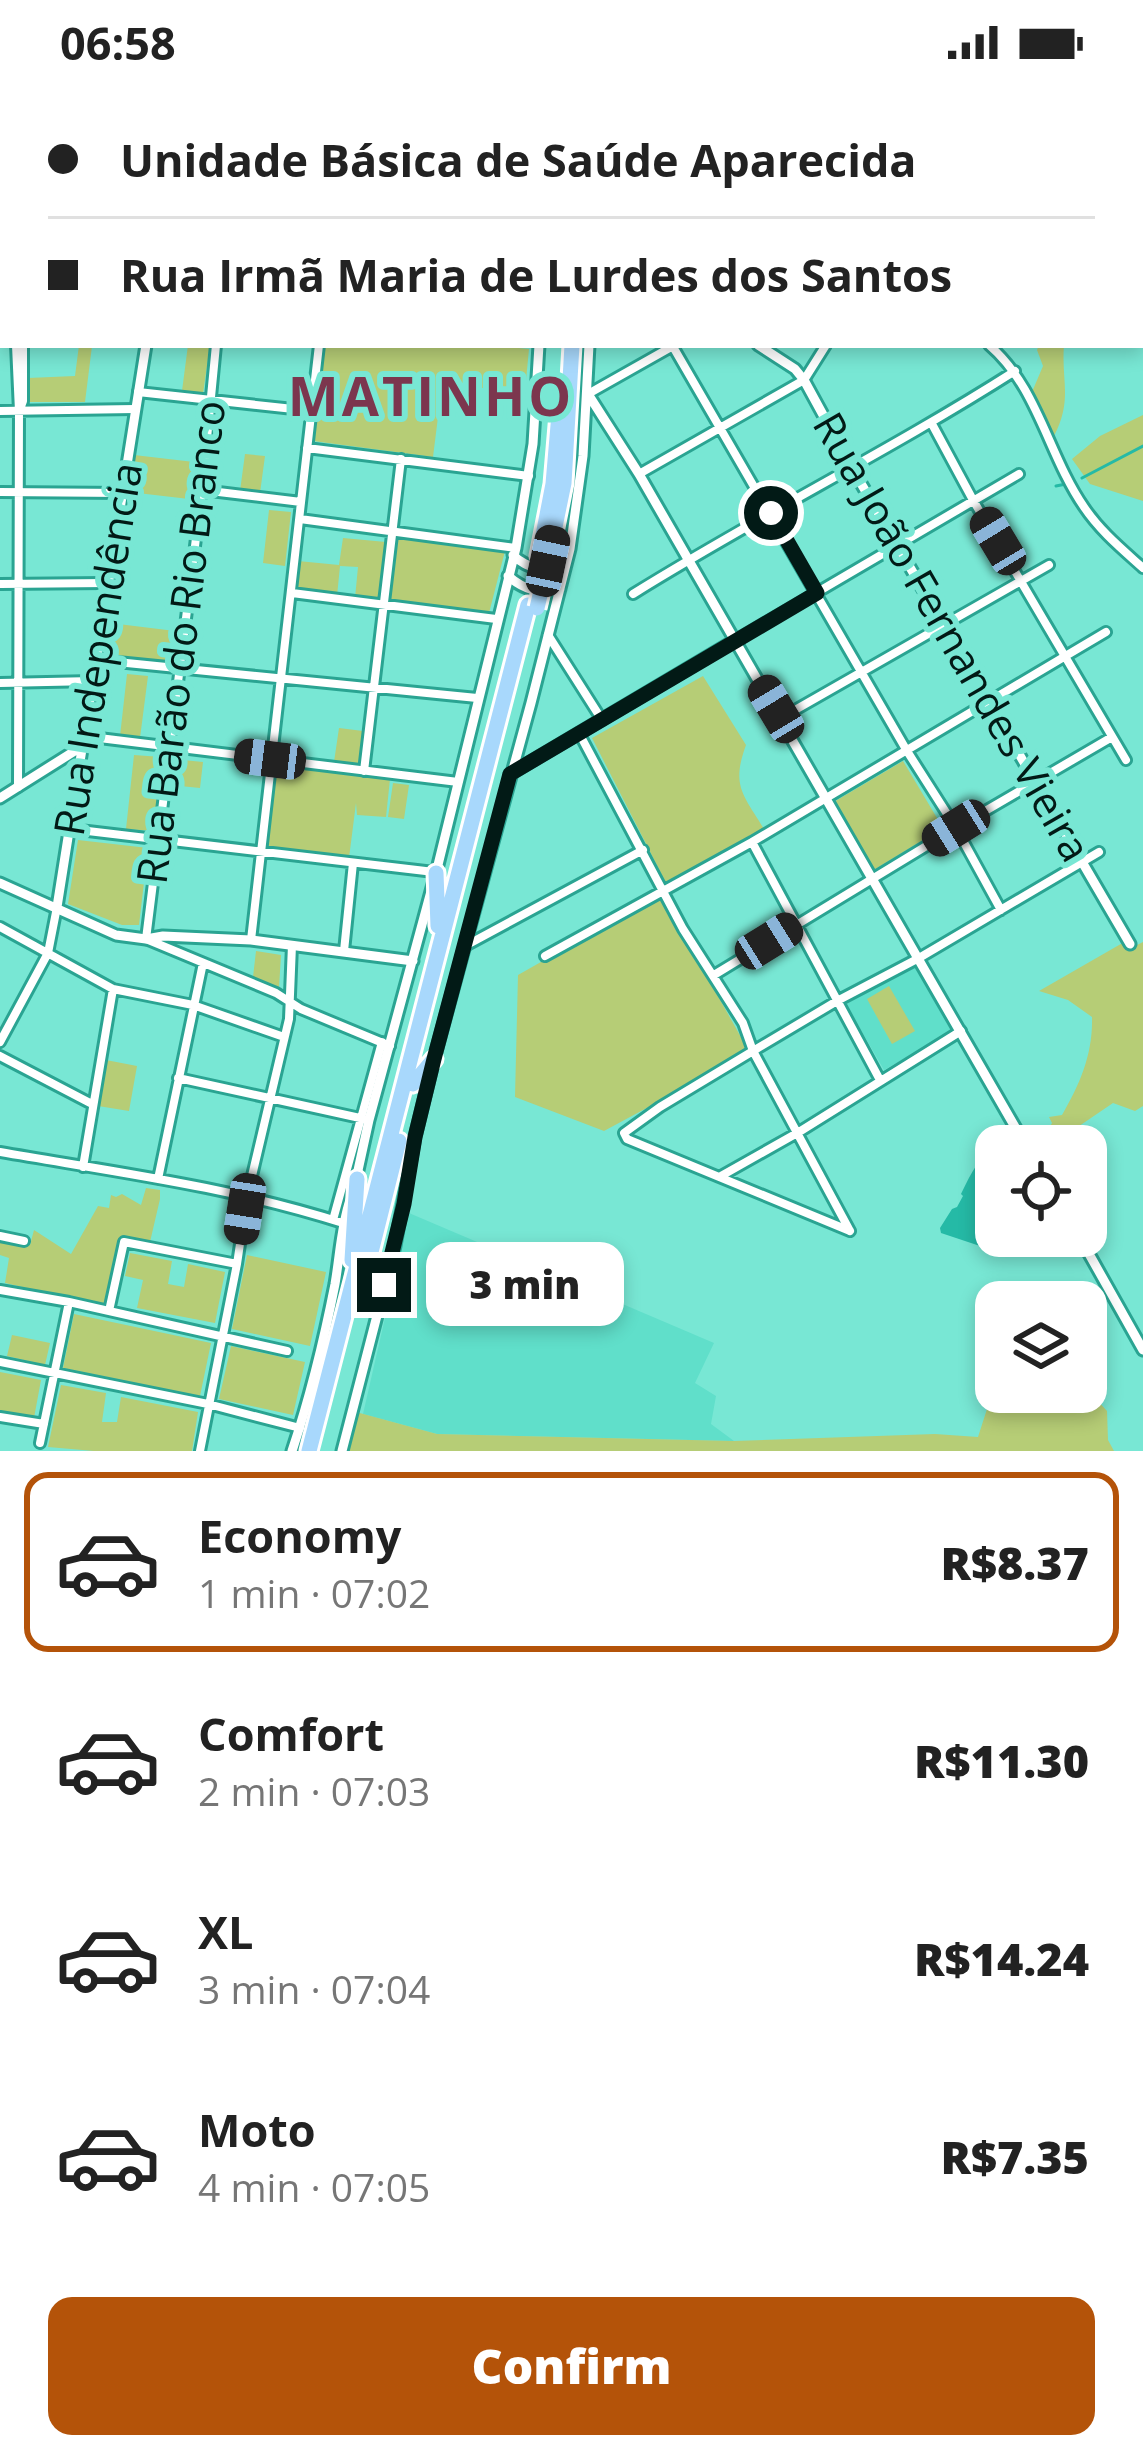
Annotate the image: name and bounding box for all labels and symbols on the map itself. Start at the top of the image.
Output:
district label: MATINHO [288,358,574,432]
street label: Rua Barão do Rio Branco [122,397,237,887]
street label: Rua João Fernandes Vieira [801,401,1105,871]
street label: Rua Independência [39,458,154,839]
route start [744,486,798,540]
car [964,501,1032,581]
car [523,522,573,600]
car [742,669,810,749]
car [232,737,308,781]
car [916,794,996,862]
car [729,907,809,975]
car [222,1171,268,1247]
callout: 3 min [426,1243,624,1327]
route end [357,1258,411,1312]

